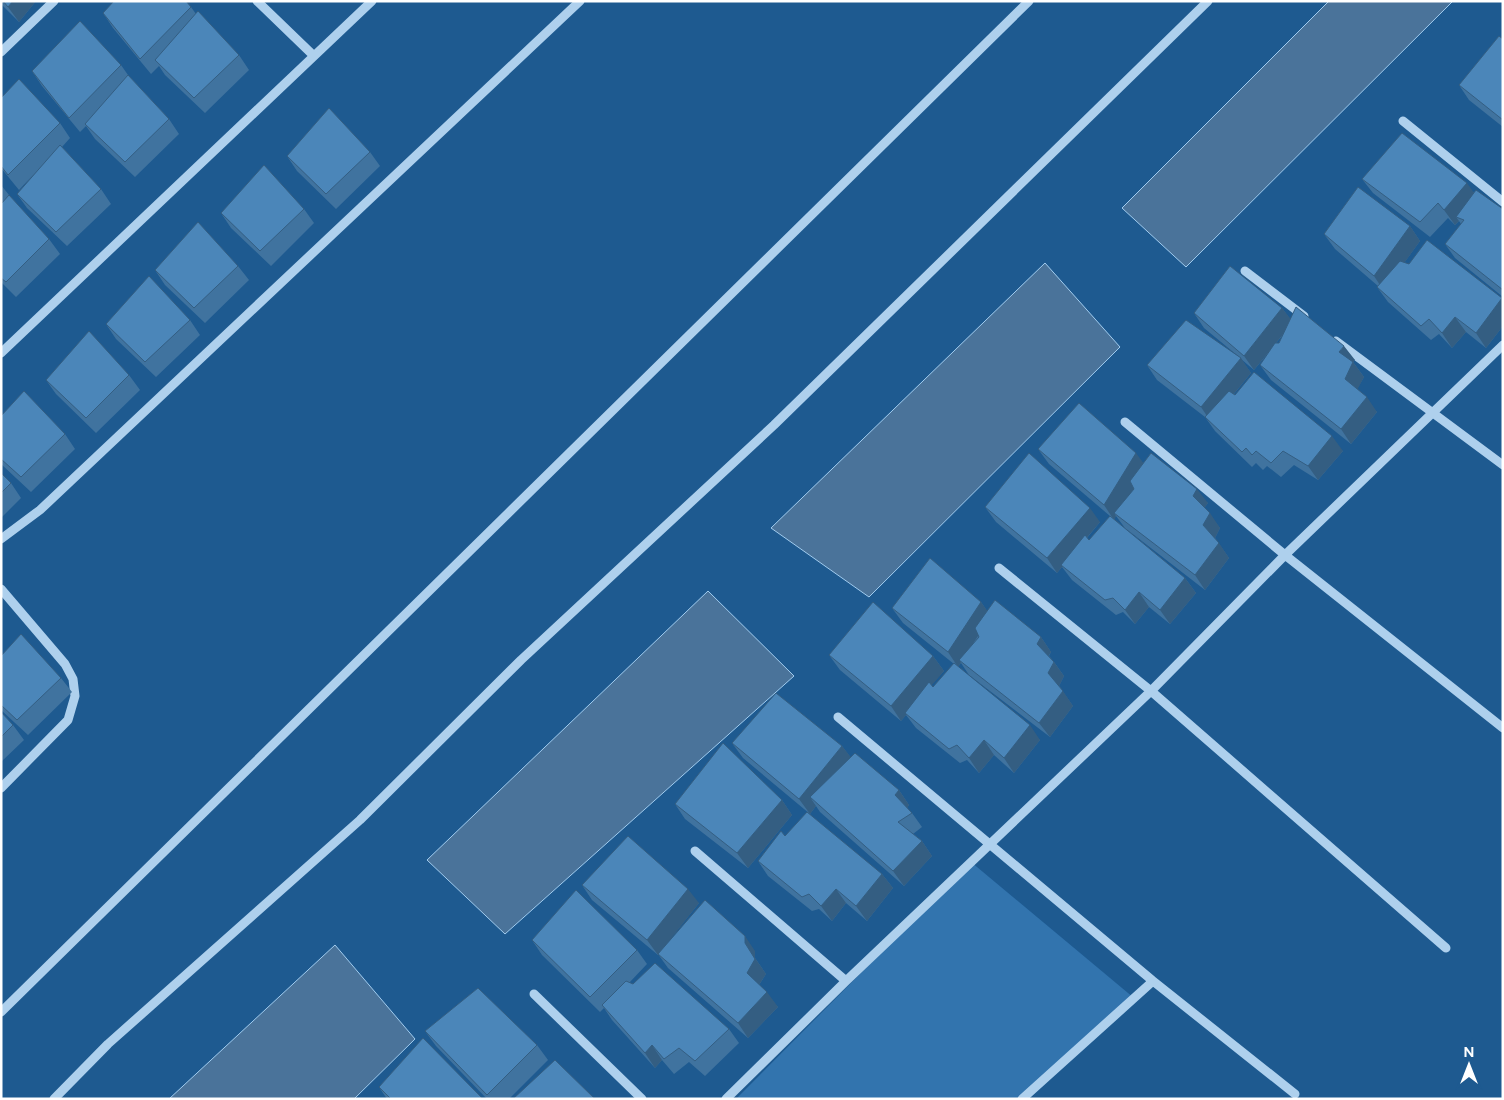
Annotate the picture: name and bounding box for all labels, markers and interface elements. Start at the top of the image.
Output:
north arrow [1444,1040,1494,1090]
text: N [1464,1044,1474,1061]

